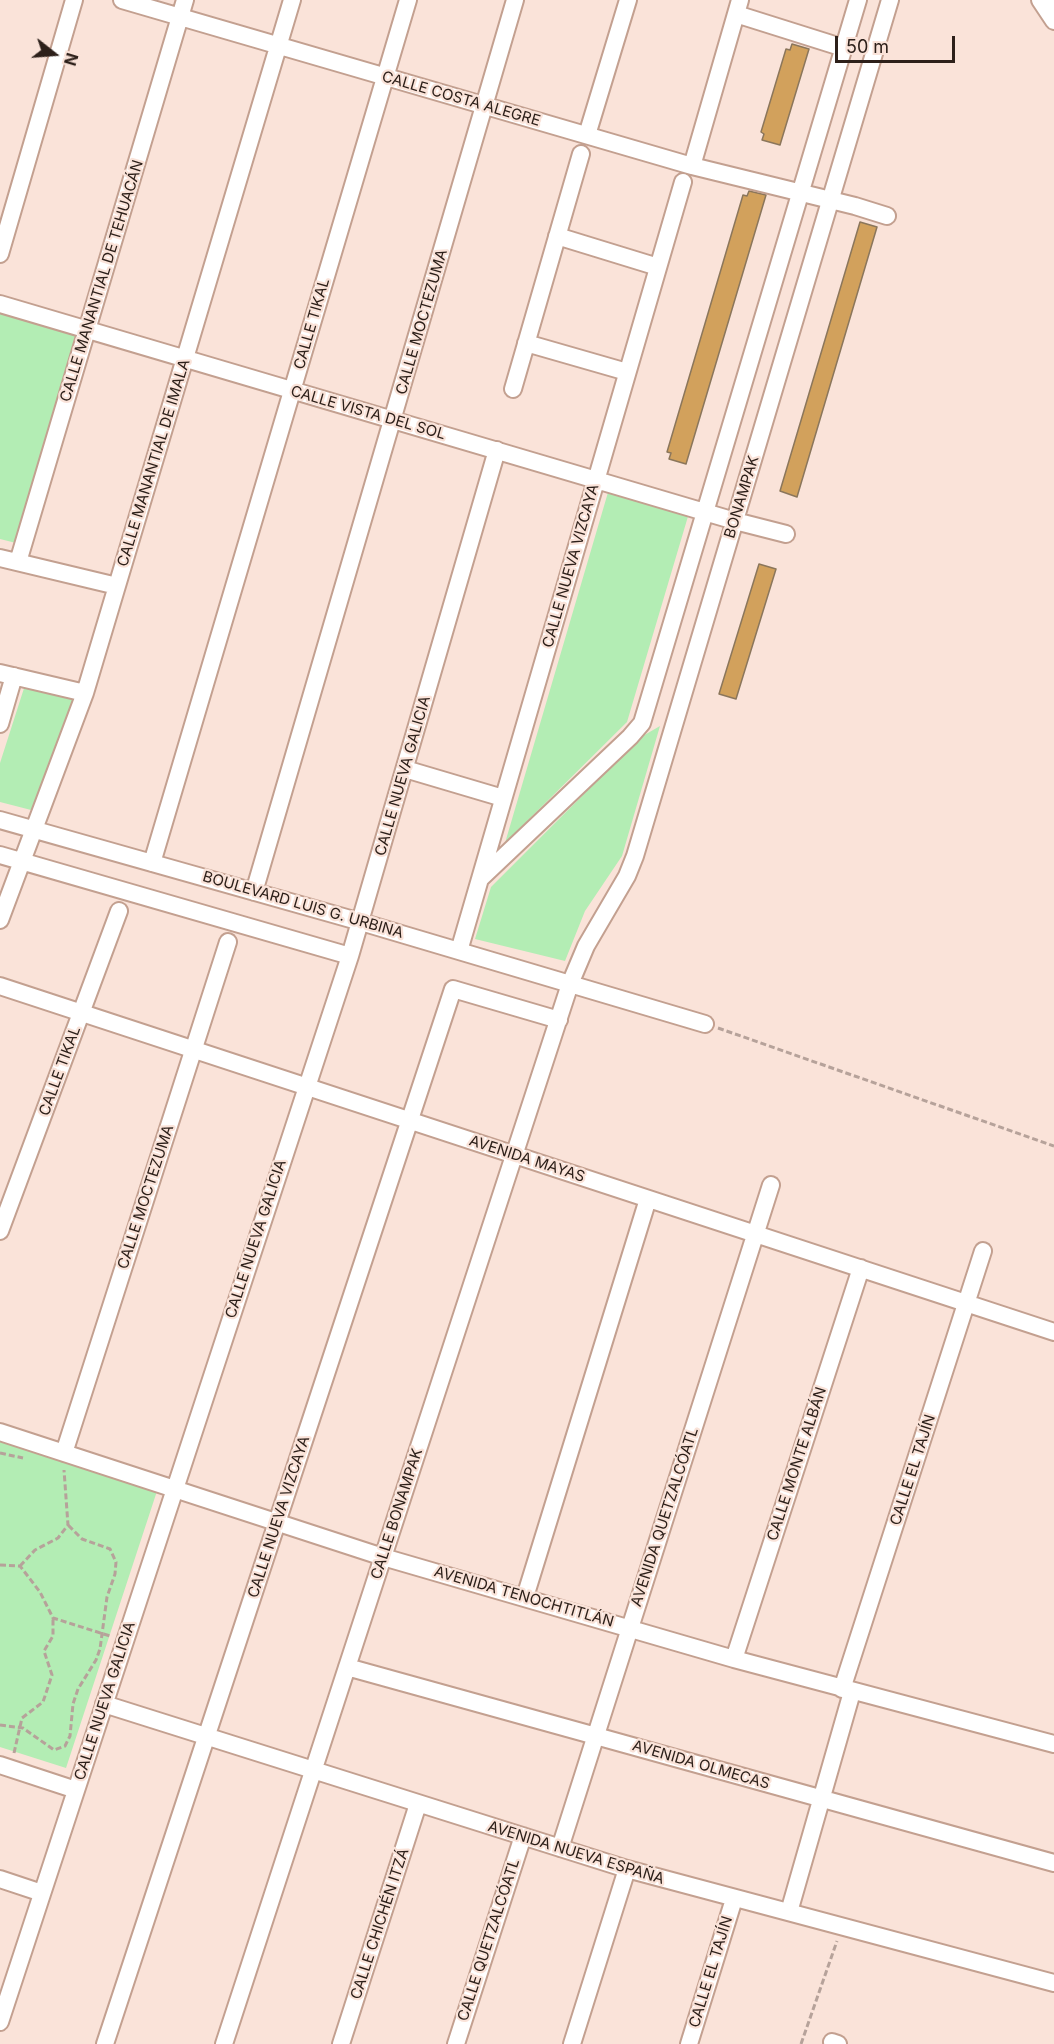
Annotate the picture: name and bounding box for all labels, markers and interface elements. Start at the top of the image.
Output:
north arrow [24,24,84,84]
scale bar [838,24,958,62]
text: 50 m [846,36,889,57]
text: N [60,50,83,68]
street label: CALLE COSTA ALEGRE [380,68,542,130]
street label: CALLE MANANTIAL DE TEHUACÁN [57,158,147,404]
street label: CALLE MOCTEZUMA [393,247,451,397]
street label: CALLE TIKAL [290,276,334,372]
street label: CALLE MANANTIAL DE IMALA [114,357,194,569]
street label: CALLE VISTA DEL SOL [288,382,448,444]
street label: BONAMPAK [721,454,763,540]
street label: CALLE NUEVA VIZCAYA [539,482,603,650]
street label: CALLE NUEVA GALICIA [372,694,434,858]
street label: BOULEVARD LUIS G. URBINA [201,868,405,942]
street label: CALLE TIKAL [35,1024,85,1118]
street label: CALLE MOCTEZUMA [114,1123,178,1271]
street label: AVENIDA MAYAS [467,1132,587,1186]
street label: CALLE NUEVA GALICIA [222,1157,290,1321]
street label: CALLE MONTE ALBÁN [764,1385,830,1543]
street label: CALLE EL TAJÍN [887,1412,939,1528]
street label: AVENIDA QUETZALCÓATL [628,1425,702,1609]
street label: CALLE NUEVA VIZCAYA [244,1434,314,1600]
street label: CALLE BONAMPAK [367,1446,427,1582]
street label: AVENIDA TENOCHTITLÁN [432,1563,616,1631]
street label: CALLE NUEVA GALICIA [71,1619,139,1783]
street label: AVENIDA OLMECAS [630,1737,772,1793]
street label: AVENIDA NUEVA ESPAÑA [486,1818,666,1888]
street label: CALLE CHICHÉN ITZÁ [347,1846,413,2002]
street label: CALLE QUETZALCÓATL [454,1857,524,2023]
street label: CALLE EL TAJÍN [685,1914,737,2030]

